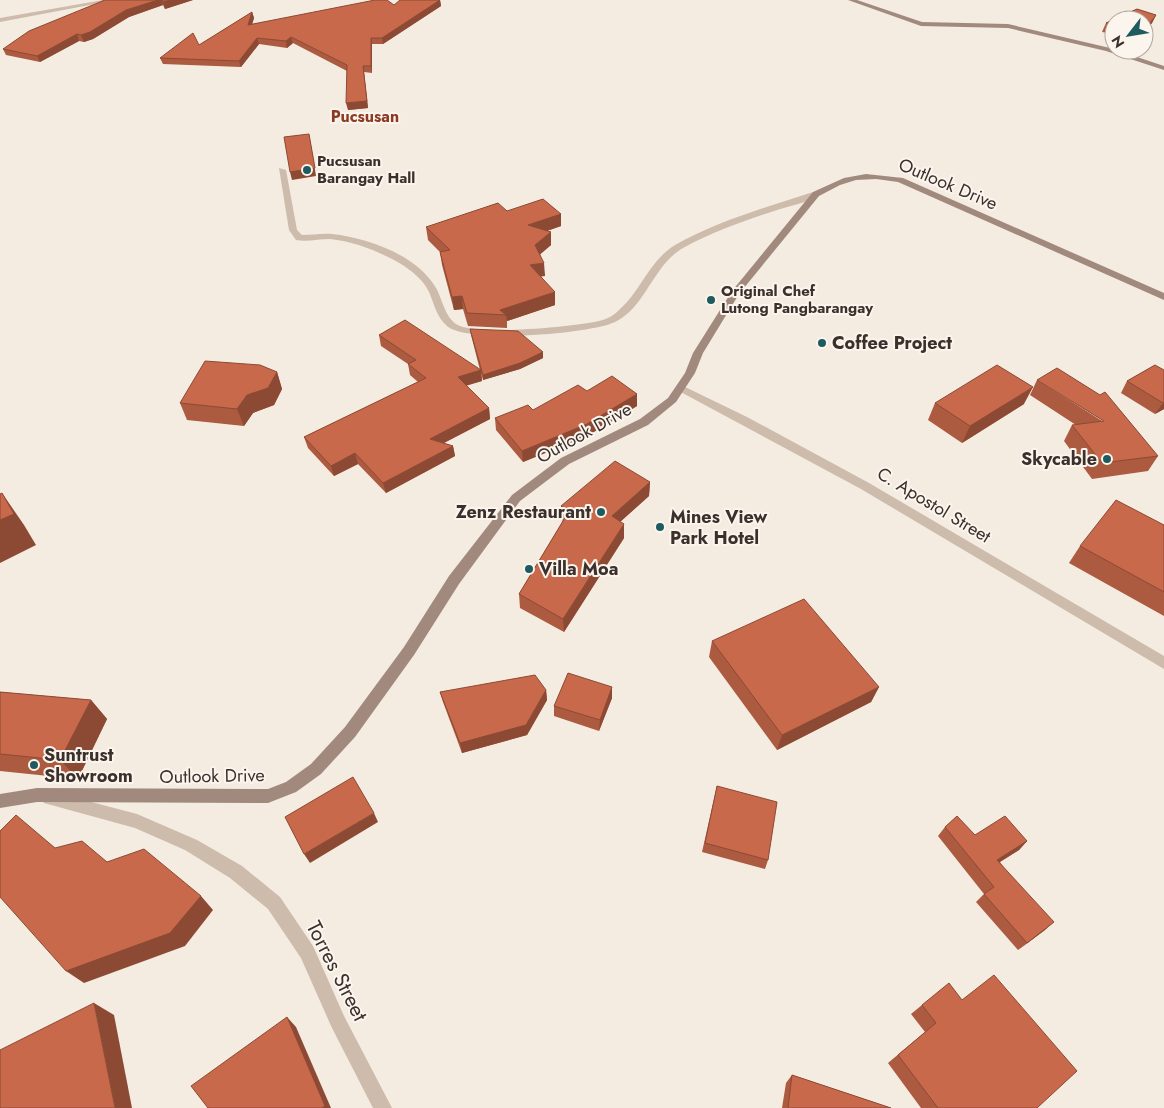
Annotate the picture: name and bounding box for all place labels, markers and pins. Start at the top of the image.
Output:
place label: Pucsusan Barangay Hall [317,150,415,189]
marker: Pucsusan Barangay Hall [301,164,313,176]
place label: Original Chef Lutong Pangbarangay [721,280,873,319]
marker: Original Chef Lutong Pangbarangay [705,294,717,306]
place label: Coffee Project [832,330,952,356]
marker: Coffee Project [816,337,828,349]
place label: Skycable [1021,446,1097,472]
marker: Skycable [1101,453,1113,465]
place label: Zenz Restaurant [456,499,591,525]
place label: Mines View Park Hotel [670,504,768,551]
marker: Zenz Restaurant [595,506,607,518]
marker: Mines View Park Hotel [654,521,666,533]
place label: Villa Moa [538,556,618,582]
marker: Villa Moa [523,563,535,575]
place label: Suntrust Showroom [44,742,133,789]
marker: Suntrust Showroom [28,759,40,771]

